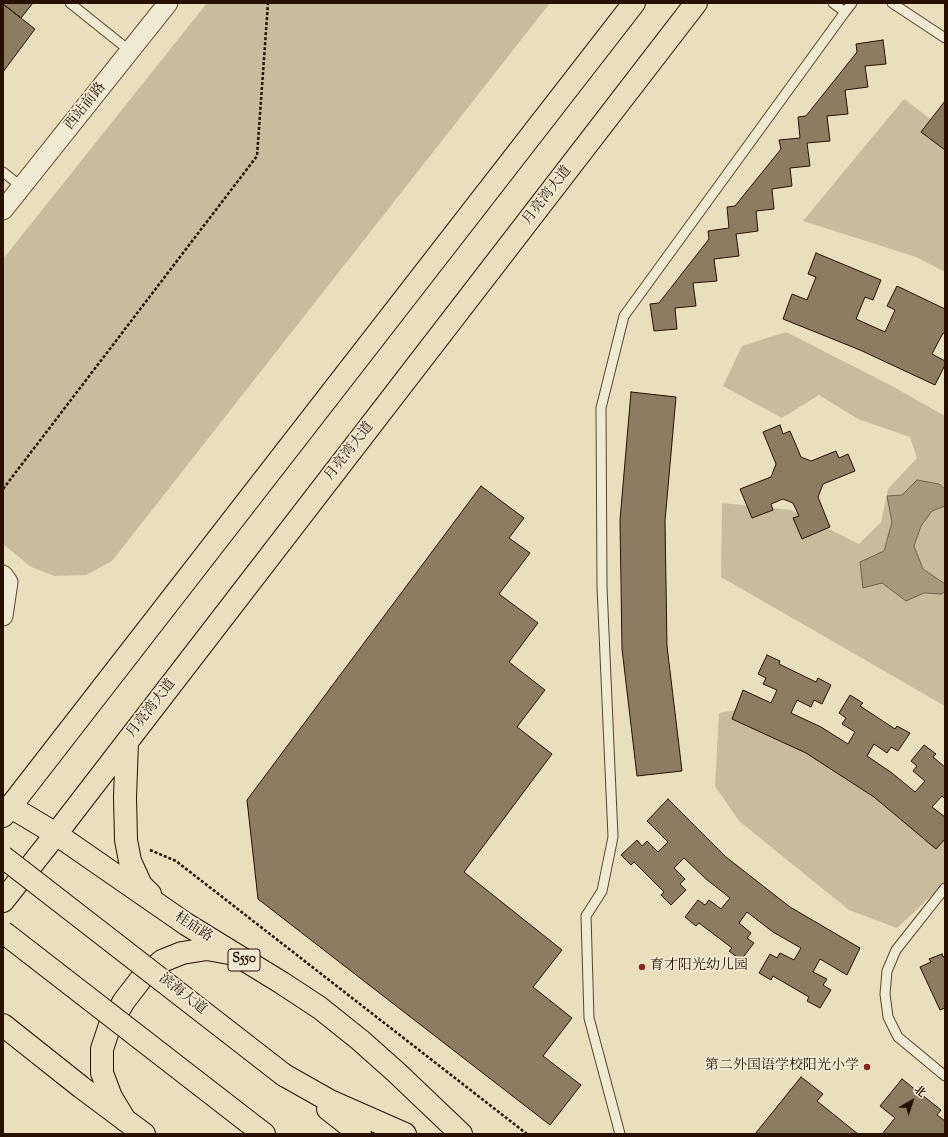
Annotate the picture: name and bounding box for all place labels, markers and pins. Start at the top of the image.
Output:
place label: 育才阳光幼儿园 [650,959,748,975]
marker: 育才阳光幼儿园 [637,962,647,972]
place label: 第二外国语学校阳光小学 [705,1059,859,1075]
marker: 第二外国语学校阳光小学 [862,1062,872,1072]

